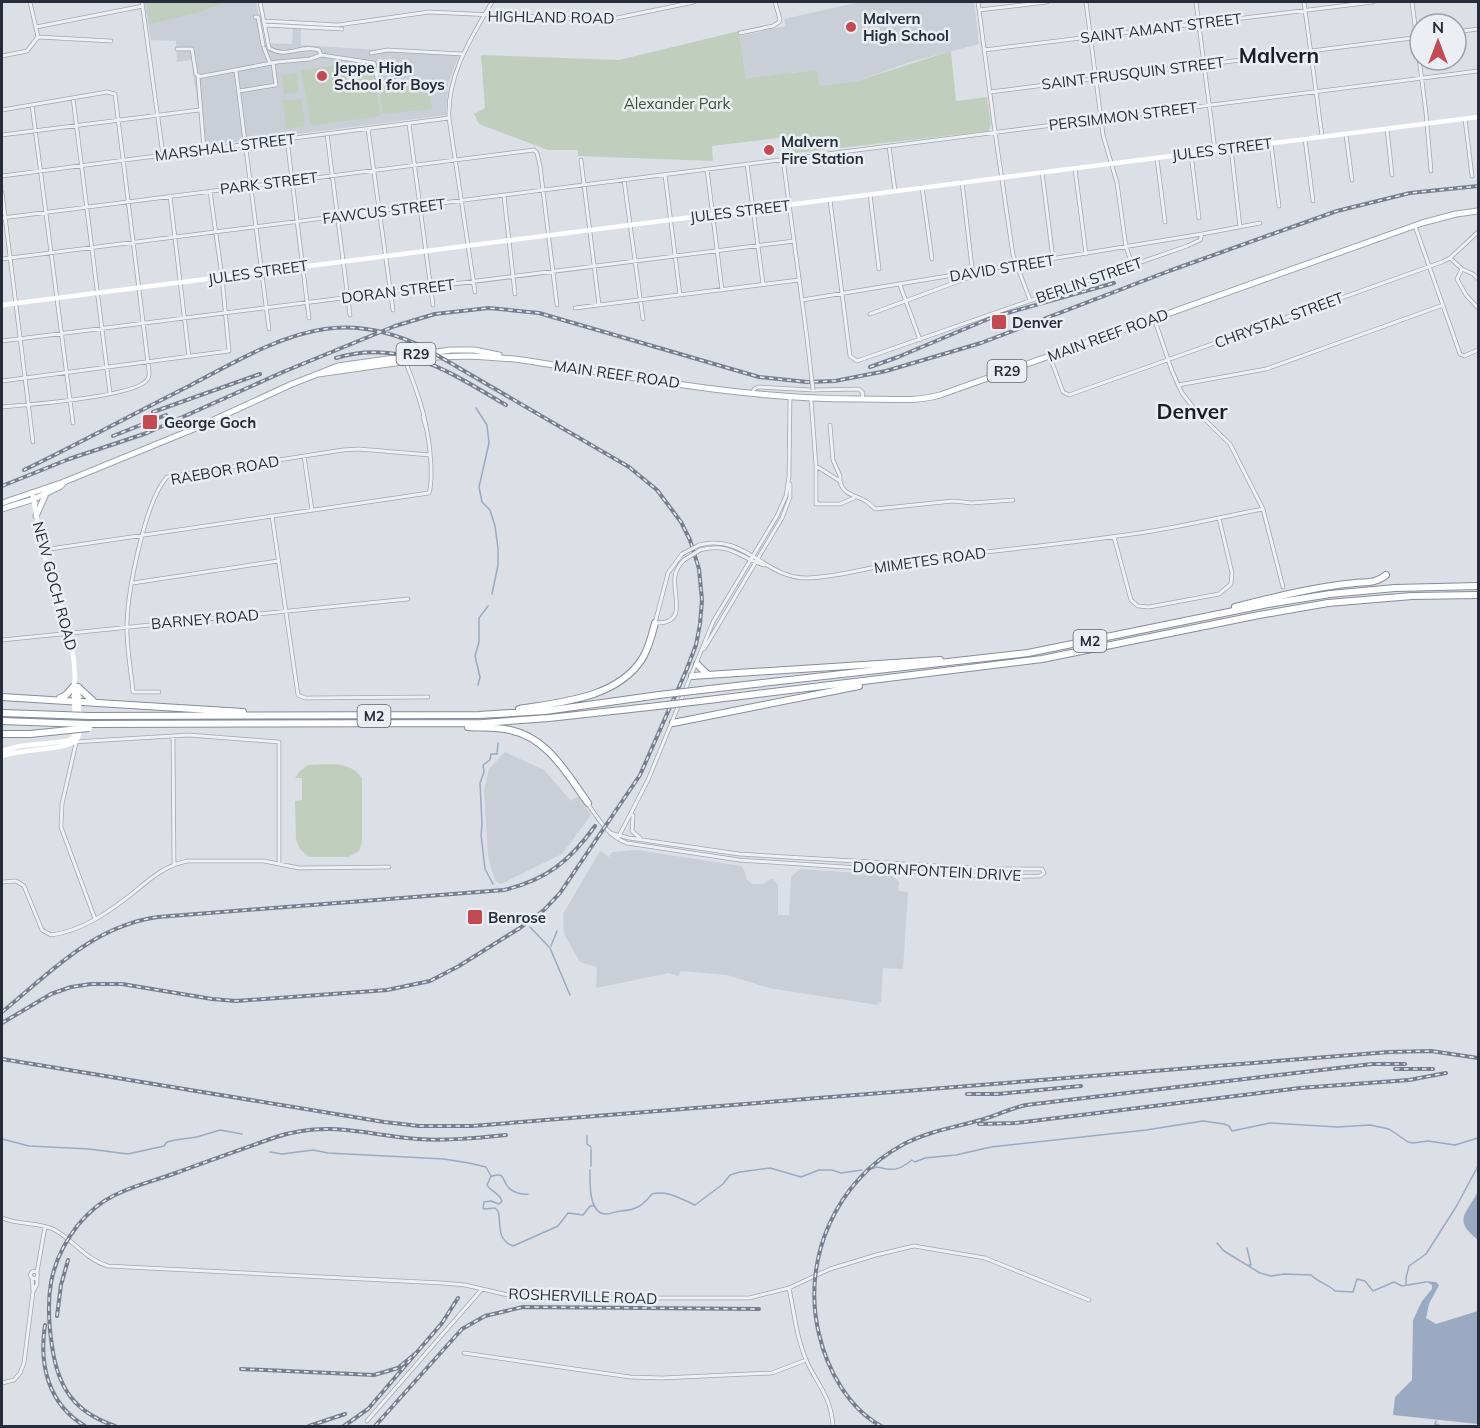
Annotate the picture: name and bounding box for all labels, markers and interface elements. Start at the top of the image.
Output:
street label: HIGHLAND ROAD [487,6,615,28]
place label: Malvern High School [863,9,949,45]
street label: SAINT AMANT STREET [1079,9,1243,47]
north arrow [1408,12,1468,72]
text: N [1432,17,1444,37]
marker: Malvern High School [844,20,858,34]
district label: Malvern [1239,42,1319,68]
street label: SAINT FRUSQUIN STREET [1040,52,1226,94]
place label: Jeppe High School for Boys [334,58,445,94]
marker: Jeppe High School for Boys [315,69,329,83]
park label: Alexander Park [624,94,731,113]
street label: PERSIMMON STREET [1048,97,1198,135]
street label: MARSHALL STREET [154,129,296,165]
place label: Malvern Fire Station [781,132,864,168]
street label: JULES STREET [1171,133,1273,165]
marker: Malvern Fire Station [762,143,776,157]
street label: PARK STREET [219,168,319,198]
street label: FAWCUS STREET [321,194,447,228]
street label: JULES STREET [689,195,791,227]
street label: DAVID STREET [948,250,1056,286]
street label: BERLIN STREET [1033,253,1145,307]
street label: JULES STREET [207,256,309,288]
street label: DORAN STREET [340,275,456,307]
street label: CHRYSTAL STREET [1212,288,1346,352]
street label: MAIN REEF ROAD [1045,304,1171,366]
marker: Denver [990,313,1008,331]
place label: Denver [1012,313,1063,332]
road number: R29 [396,343,436,365]
street label: MAIN REEF ROAD [553,356,681,392]
road number: R29 [988,360,1026,382]
district label: Denver [1156,398,1228,424]
marker: George Goch [141,413,159,431]
place label: George Goch [164,413,256,432]
street label: RAEBOR ROAD [169,451,281,489]
street label: NEW GOCH ROAD [29,519,81,653]
street label: MIMETES ROAD [873,543,987,577]
street label: BARNEY ROAD [150,605,260,633]
road number: M2 [1074,630,1106,652]
road number: M2 [358,705,391,727]
street label: DOORNFONTEIN DRIVE [852,857,1022,885]
marker: Benrose [466,908,484,926]
place label: Benrose [488,908,546,927]
street label: ROSHERVILLE ROAD [508,1284,658,1308]

